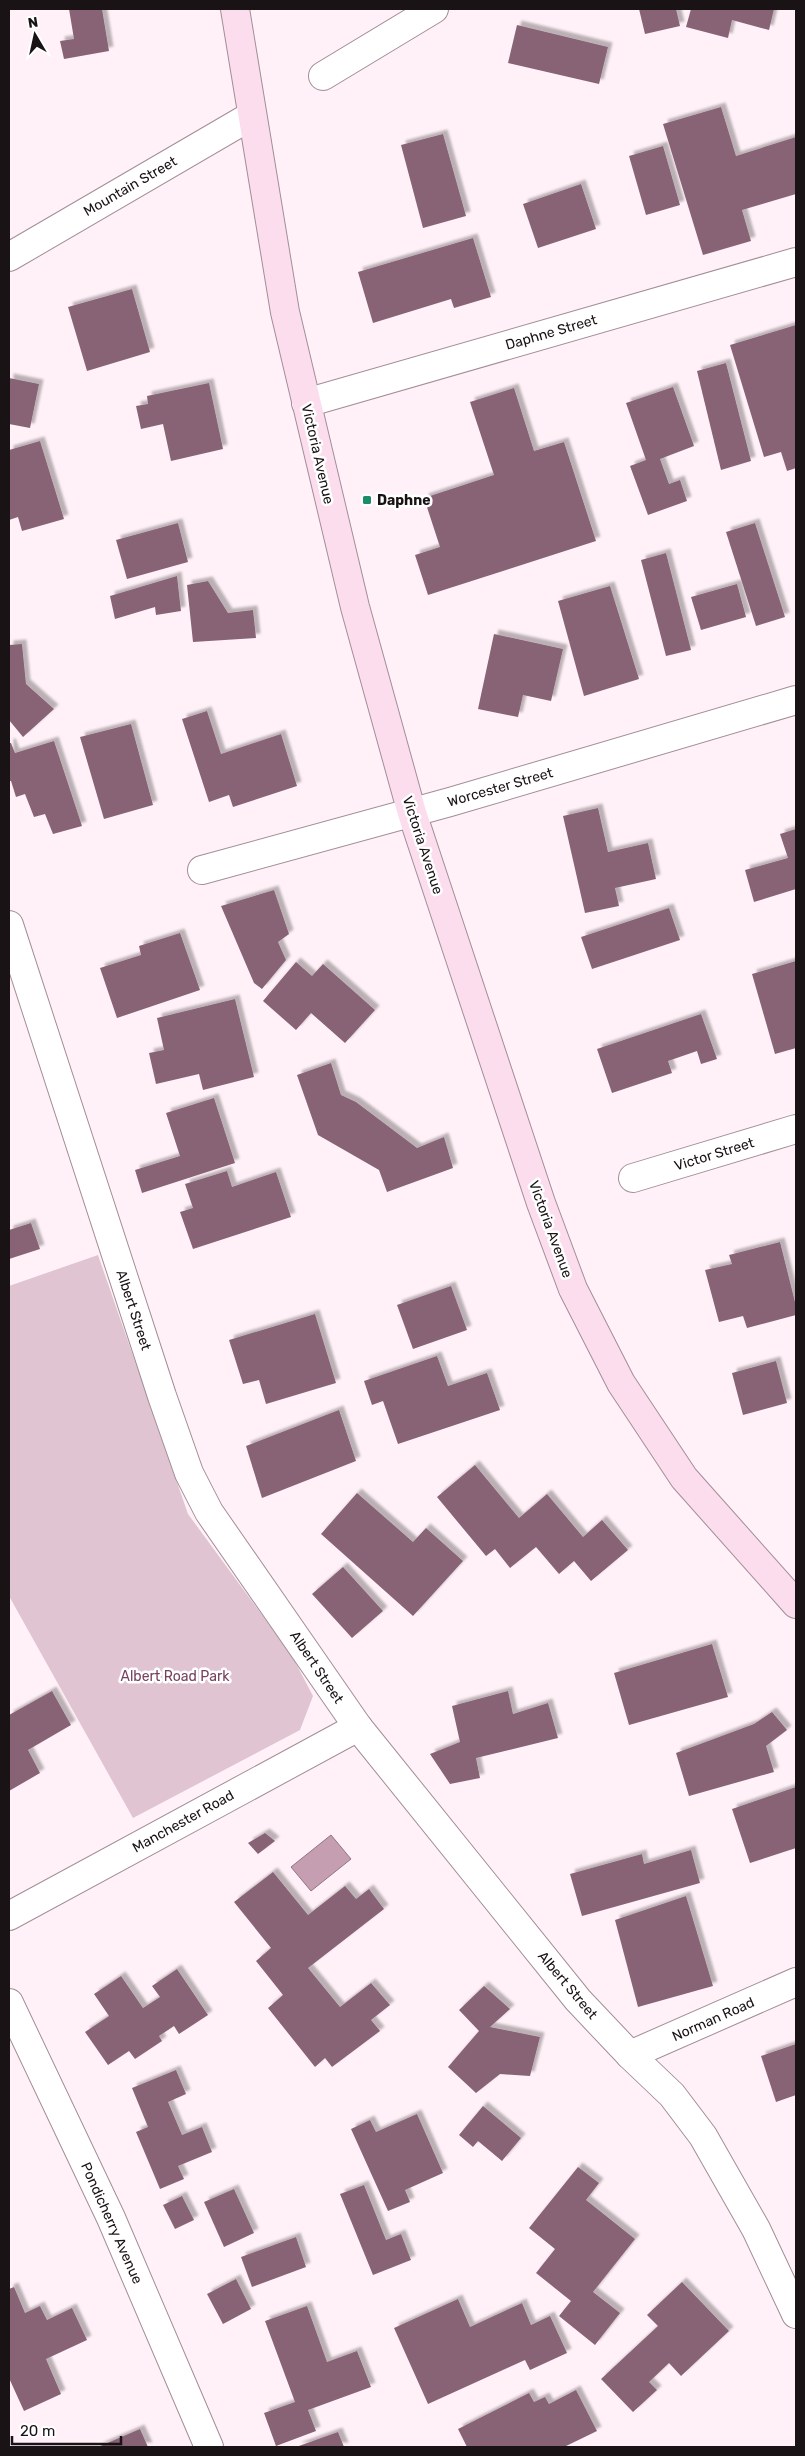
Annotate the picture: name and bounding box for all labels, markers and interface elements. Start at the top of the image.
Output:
north arrow [10,10,60,60]
text: N [27,13,39,32]
street label: Mountain Street [81,153,180,220]
street label: Daphne Street [503,311,599,354]
street label: Victoria Avenue [298,402,337,506]
place label: Daphne [377,492,431,509]
marker: Daphne [361,494,373,506]
street label: Worcester Street [445,764,555,811]
street label: Victoria Avenue [399,794,446,897]
street label: Victor Street [672,1134,757,1175]
street label: Victoria Avenue [525,1178,576,1280]
street label: Albert Street [113,1268,155,1353]
street label: Albert Street [286,1628,347,1707]
park label: Albert Road Park [121,1668,230,1685]
street label: Manchester Road [129,1786,237,1856]
street label: Albert Street [534,1948,601,2023]
street label: Norman Road [669,1994,757,2045]
street label: Pondicherry Avenue [77,2160,146,2287]
scale bar [12,2414,121,2446]
text: 20 m [20,2422,55,2440]

